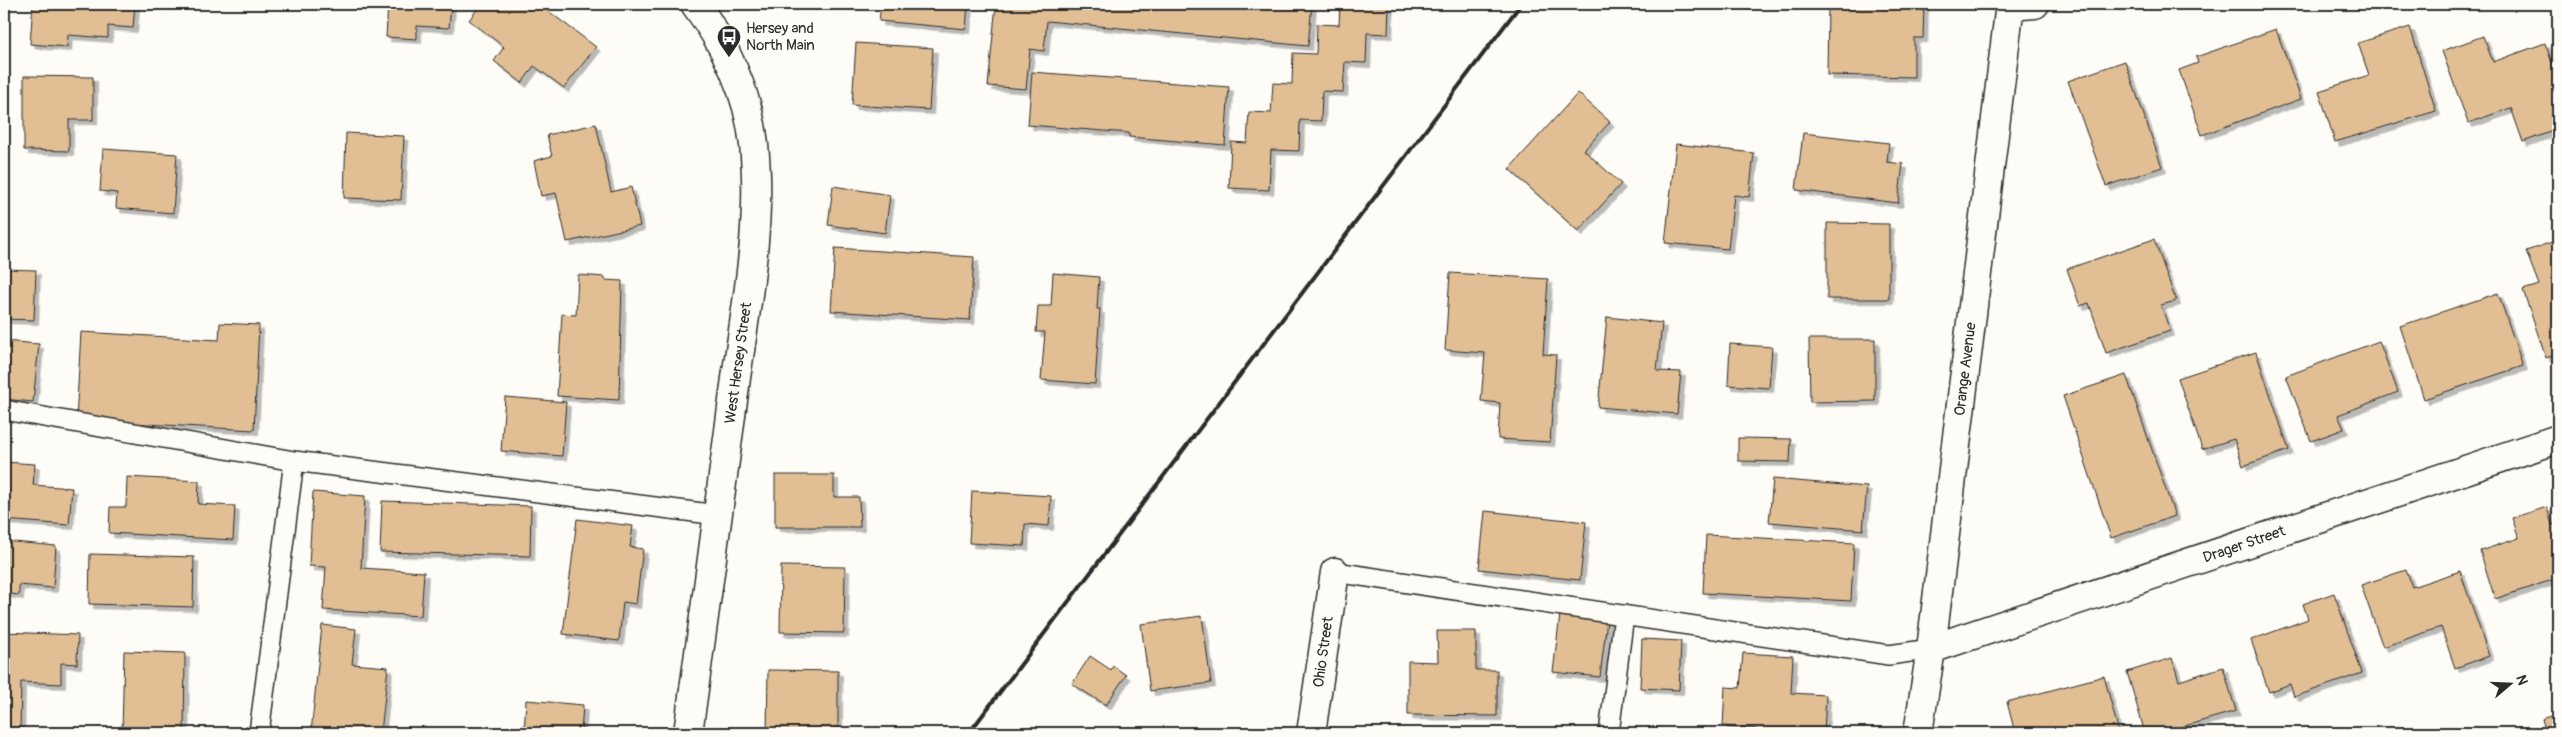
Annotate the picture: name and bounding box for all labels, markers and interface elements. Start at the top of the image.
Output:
place label: Hersey and North Main [746,19,815,55]
bus stop icon: Hersey and North Main [716,24,742,58]
street label: West Hersey Street [721,300,757,425]
street label: Orange Avenue [1950,321,1981,417]
street label: Drager Street [2200,521,2289,567]
street label: Ohio Street [1309,614,1338,689]
north arrow [2484,660,2534,710]
text: N [2512,673,2531,687]

